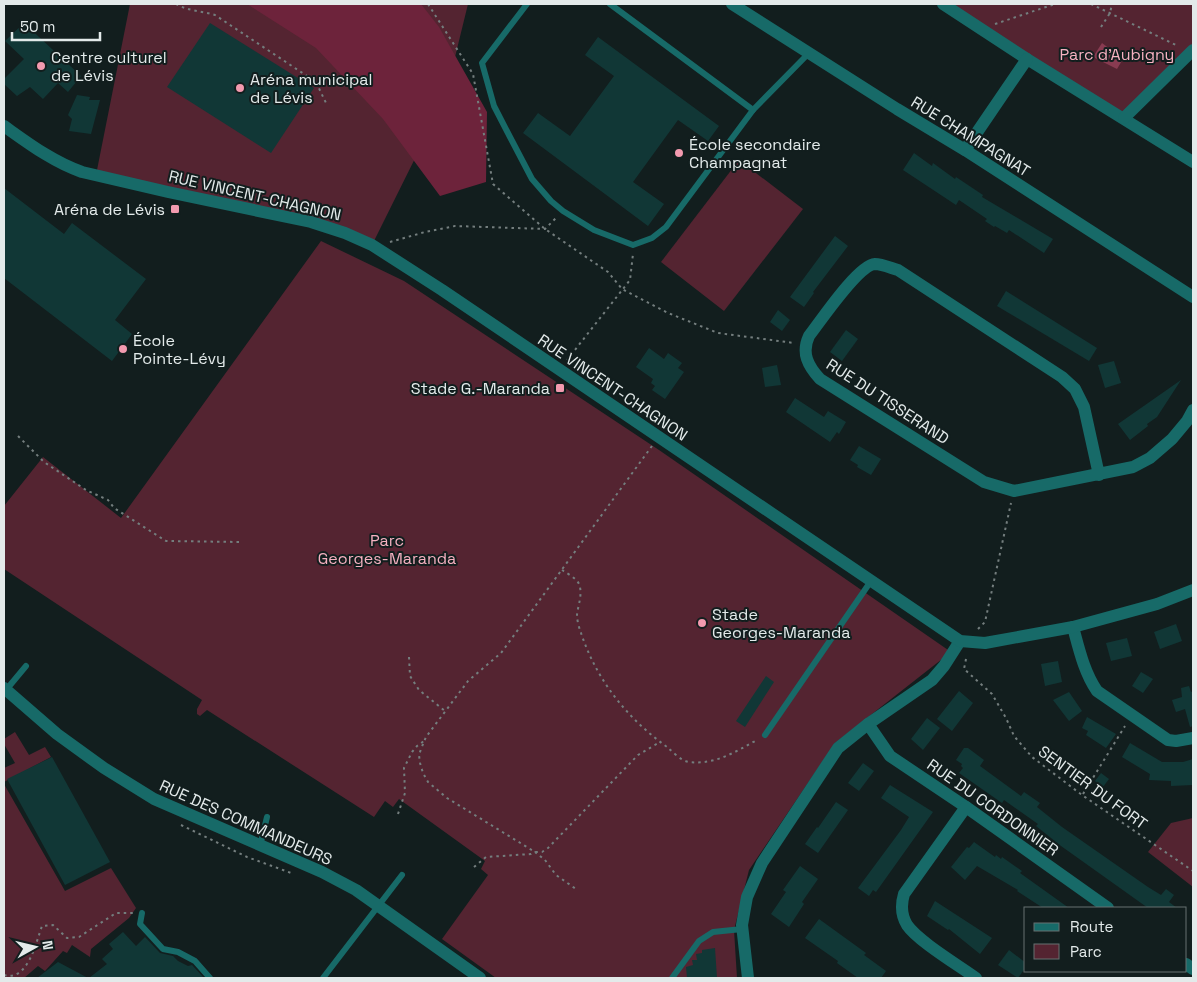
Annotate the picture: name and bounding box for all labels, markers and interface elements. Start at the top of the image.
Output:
scale bar [12,10,100,42]
text: 50 m [20,17,55,36]
park label: Parc d'Aubigny [1060,44,1174,65]
place label: Centre culturel de Lévis [51,47,167,86]
marker: Centre culturel de Lévis [35,60,47,72]
place label: Aréna municipal de Lévis [250,69,372,108]
marker: Aréna municipal de Lévis [234,82,246,94]
street label: RUE CHAMPAGNAT [907,91,1034,182]
place label: École secondaire Champagnat [689,134,821,173]
marker: École secondaire Champagnat [673,147,685,159]
street label: RUE VINCENT-CHAGNON [167,165,343,226]
place label: Aréna de Lévis [54,199,165,220]
marker: Aréna de Lévis [169,203,181,215]
street label: RUE VINCENT-CHAGNON [534,329,692,445]
place label: École Pointe-Lévy [133,330,226,369]
marker: École Pointe-Lévy [117,343,129,355]
street label: RUE DU TISSERAND [822,354,953,449]
place label: Stade G.-Maranda [411,378,550,399]
marker: Stade G.-Maranda [554,382,566,394]
park label: Parc Georges-Maranda [318,530,456,569]
place label: Stade Georges-Maranda [712,604,850,643]
marker: Stade Georges-Maranda [696,617,708,629]
street label: SENTIER DU FORT [1034,741,1151,834]
street label: RUE DU CORDONNIER [923,754,1063,861]
street label: RUE DES COMMANDEURS [156,775,336,870]
legend [1024,907,1187,972]
text: Route [1070,917,1114,936]
north arrow [10,922,60,972]
text: N [38,939,57,951]
text: Parc [1070,942,1102,961]

